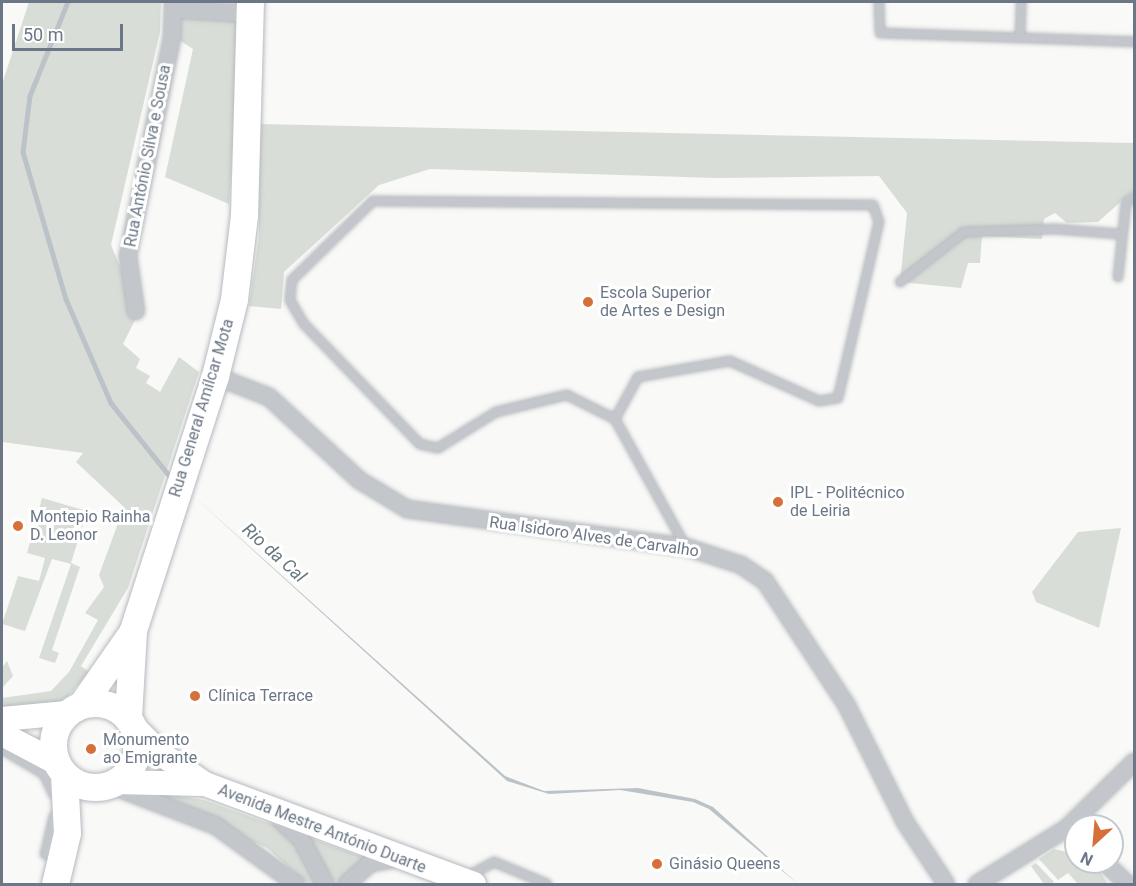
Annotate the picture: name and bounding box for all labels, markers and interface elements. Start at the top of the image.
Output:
scale bar [15,12,126,50]
text: 50 m [23,24,63,45]
street label: Rua António Silva e Sousa [121,63,175,249]
place label: Escola Superior de Artes e Design [600,283,725,321]
marker: Escola Superior de Artes e Design [581,295,595,309]
street label: Rua General Amílcar Mota [166,316,238,500]
place label: IPL - Politécnico de Leiria [790,483,905,521]
marker: IPL - Politécnico de Leiria [771,495,785,509]
place label: Montepio Rainha D. Leonor [30,507,150,545]
street label: Rua Isidoro Alves de Carvalho [488,513,700,561]
marker: Montepio Rainha D. Leonor [11,519,25,533]
water label: Rio da Cal [238,519,310,587]
place label: Clínica Terrace [208,686,313,706]
marker: Clínica Terrace [186,687,204,705]
place label: Monumento ao Emigrante [103,730,197,768]
marker: Monumento ao Emigrante [84,742,98,756]
street label: Avenida Mestre António Duarte [215,780,429,878]
north arrow [1064,814,1124,874]
text: N [1078,848,1096,870]
place label: Ginásio Queens [669,854,780,874]
marker: Ginásio Queens [650,857,664,871]

